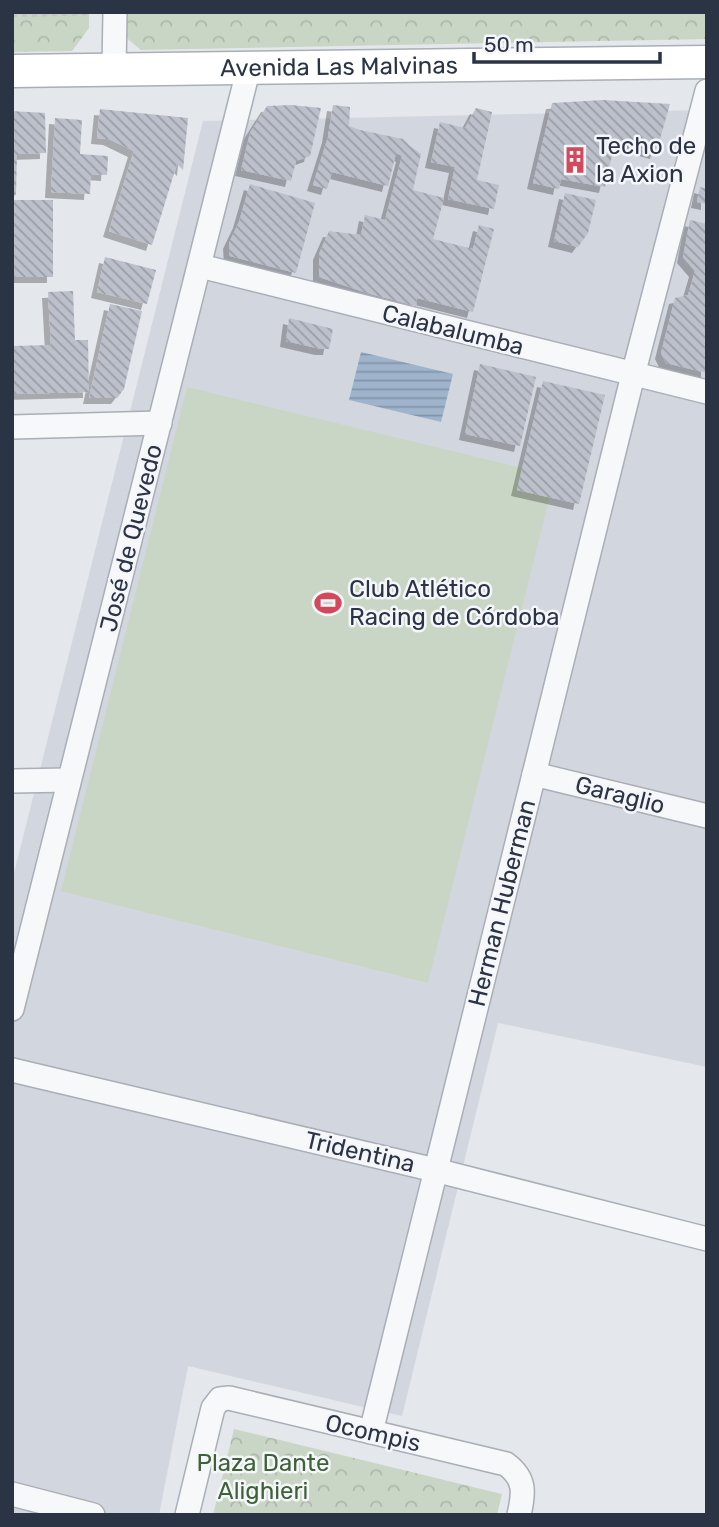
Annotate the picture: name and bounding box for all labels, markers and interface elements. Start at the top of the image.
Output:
scale bar [474,21,660,65]
text: 50 m [484,32,534,57]
street label: Avenida Las Malvinas [220,51,458,82]
place label: Techo de la Axion [596,132,696,188]
building icon: Techo de la Axion [560,145,590,175]
street label: Calabalumba [379,299,527,361]
street label: José de Quevedo [94,441,168,635]
place label: Club Atlético Racing de Córdoba [349,575,560,631]
sports icon: Club Atlético Racing de Córdoba [313,588,343,618]
street label: Garaglio [572,770,668,820]
street label: Herman Huberman [463,797,541,1009]
street label: Tridentina [302,1126,418,1178]
street label: Ocompis [323,1408,423,1458]
park label: Plaza Dante Alighieri [197,1449,329,1505]

